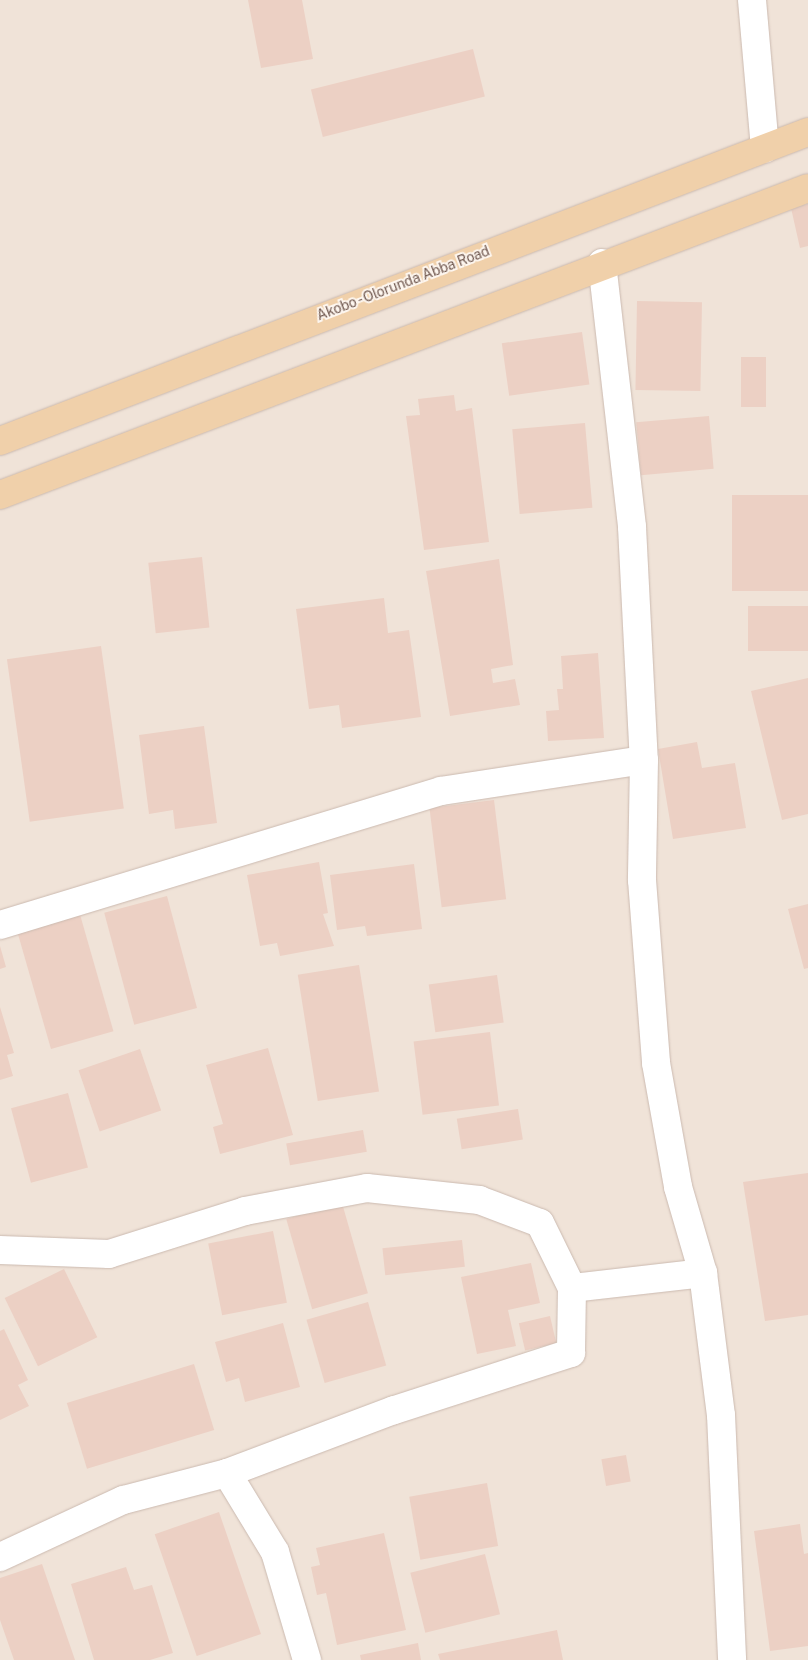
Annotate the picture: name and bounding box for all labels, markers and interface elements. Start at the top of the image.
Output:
street label: Akobo - Olorunda Abba Road [312,241,494,325]

